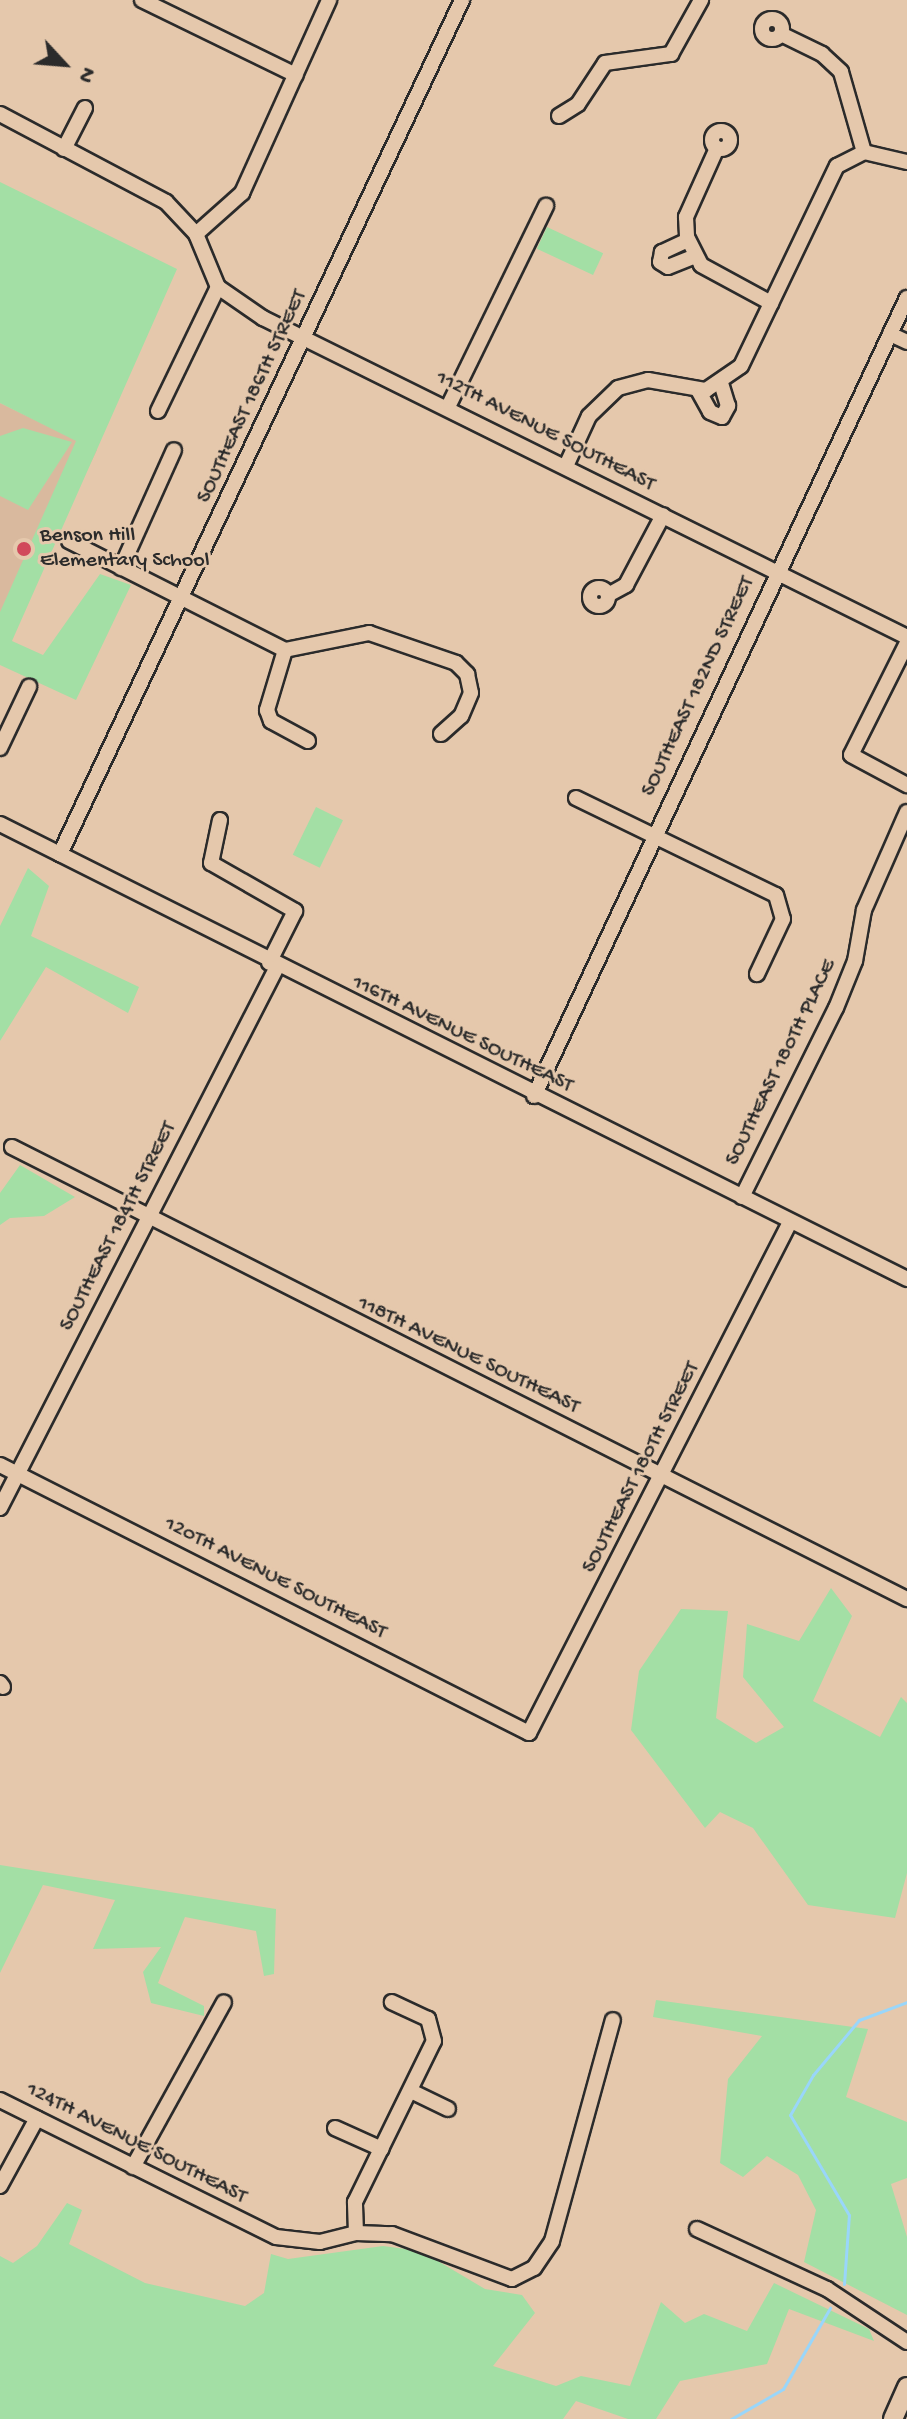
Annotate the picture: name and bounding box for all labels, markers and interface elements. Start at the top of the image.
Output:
north arrow [24,24,104,104]
text: N [71,62,100,87]
street label: SOUTHEAST 186TH STREET [192,286,314,508]
street label: 112TH AVENUE SOUTHEAST [431,365,659,499]
place label: Benson Hill Elementary School [40,523,210,574]
marker: Benson Hill Elementary School [15,540,33,558]
street label: SOUTHEAST 182ND STREET [636,573,762,801]
street label: SOUTHEAST 180TH PLACE [721,956,843,1170]
street label: 116TH AVENUE SOUTHEAST [347,970,577,1100]
street label: SOUTHEAST 184TH STREET [55,1118,183,1336]
street label: 118TH AVENUE SOUTHEAST [353,1291,583,1421]
street label: SOUTHEAST 180TH STREET [577,1358,707,1578]
street label: 120TH AVENUE SOUTHEAST [159,1511,391,1647]
street label: 124TH AVENUE SOUTHEAST [21,2077,251,2211]

